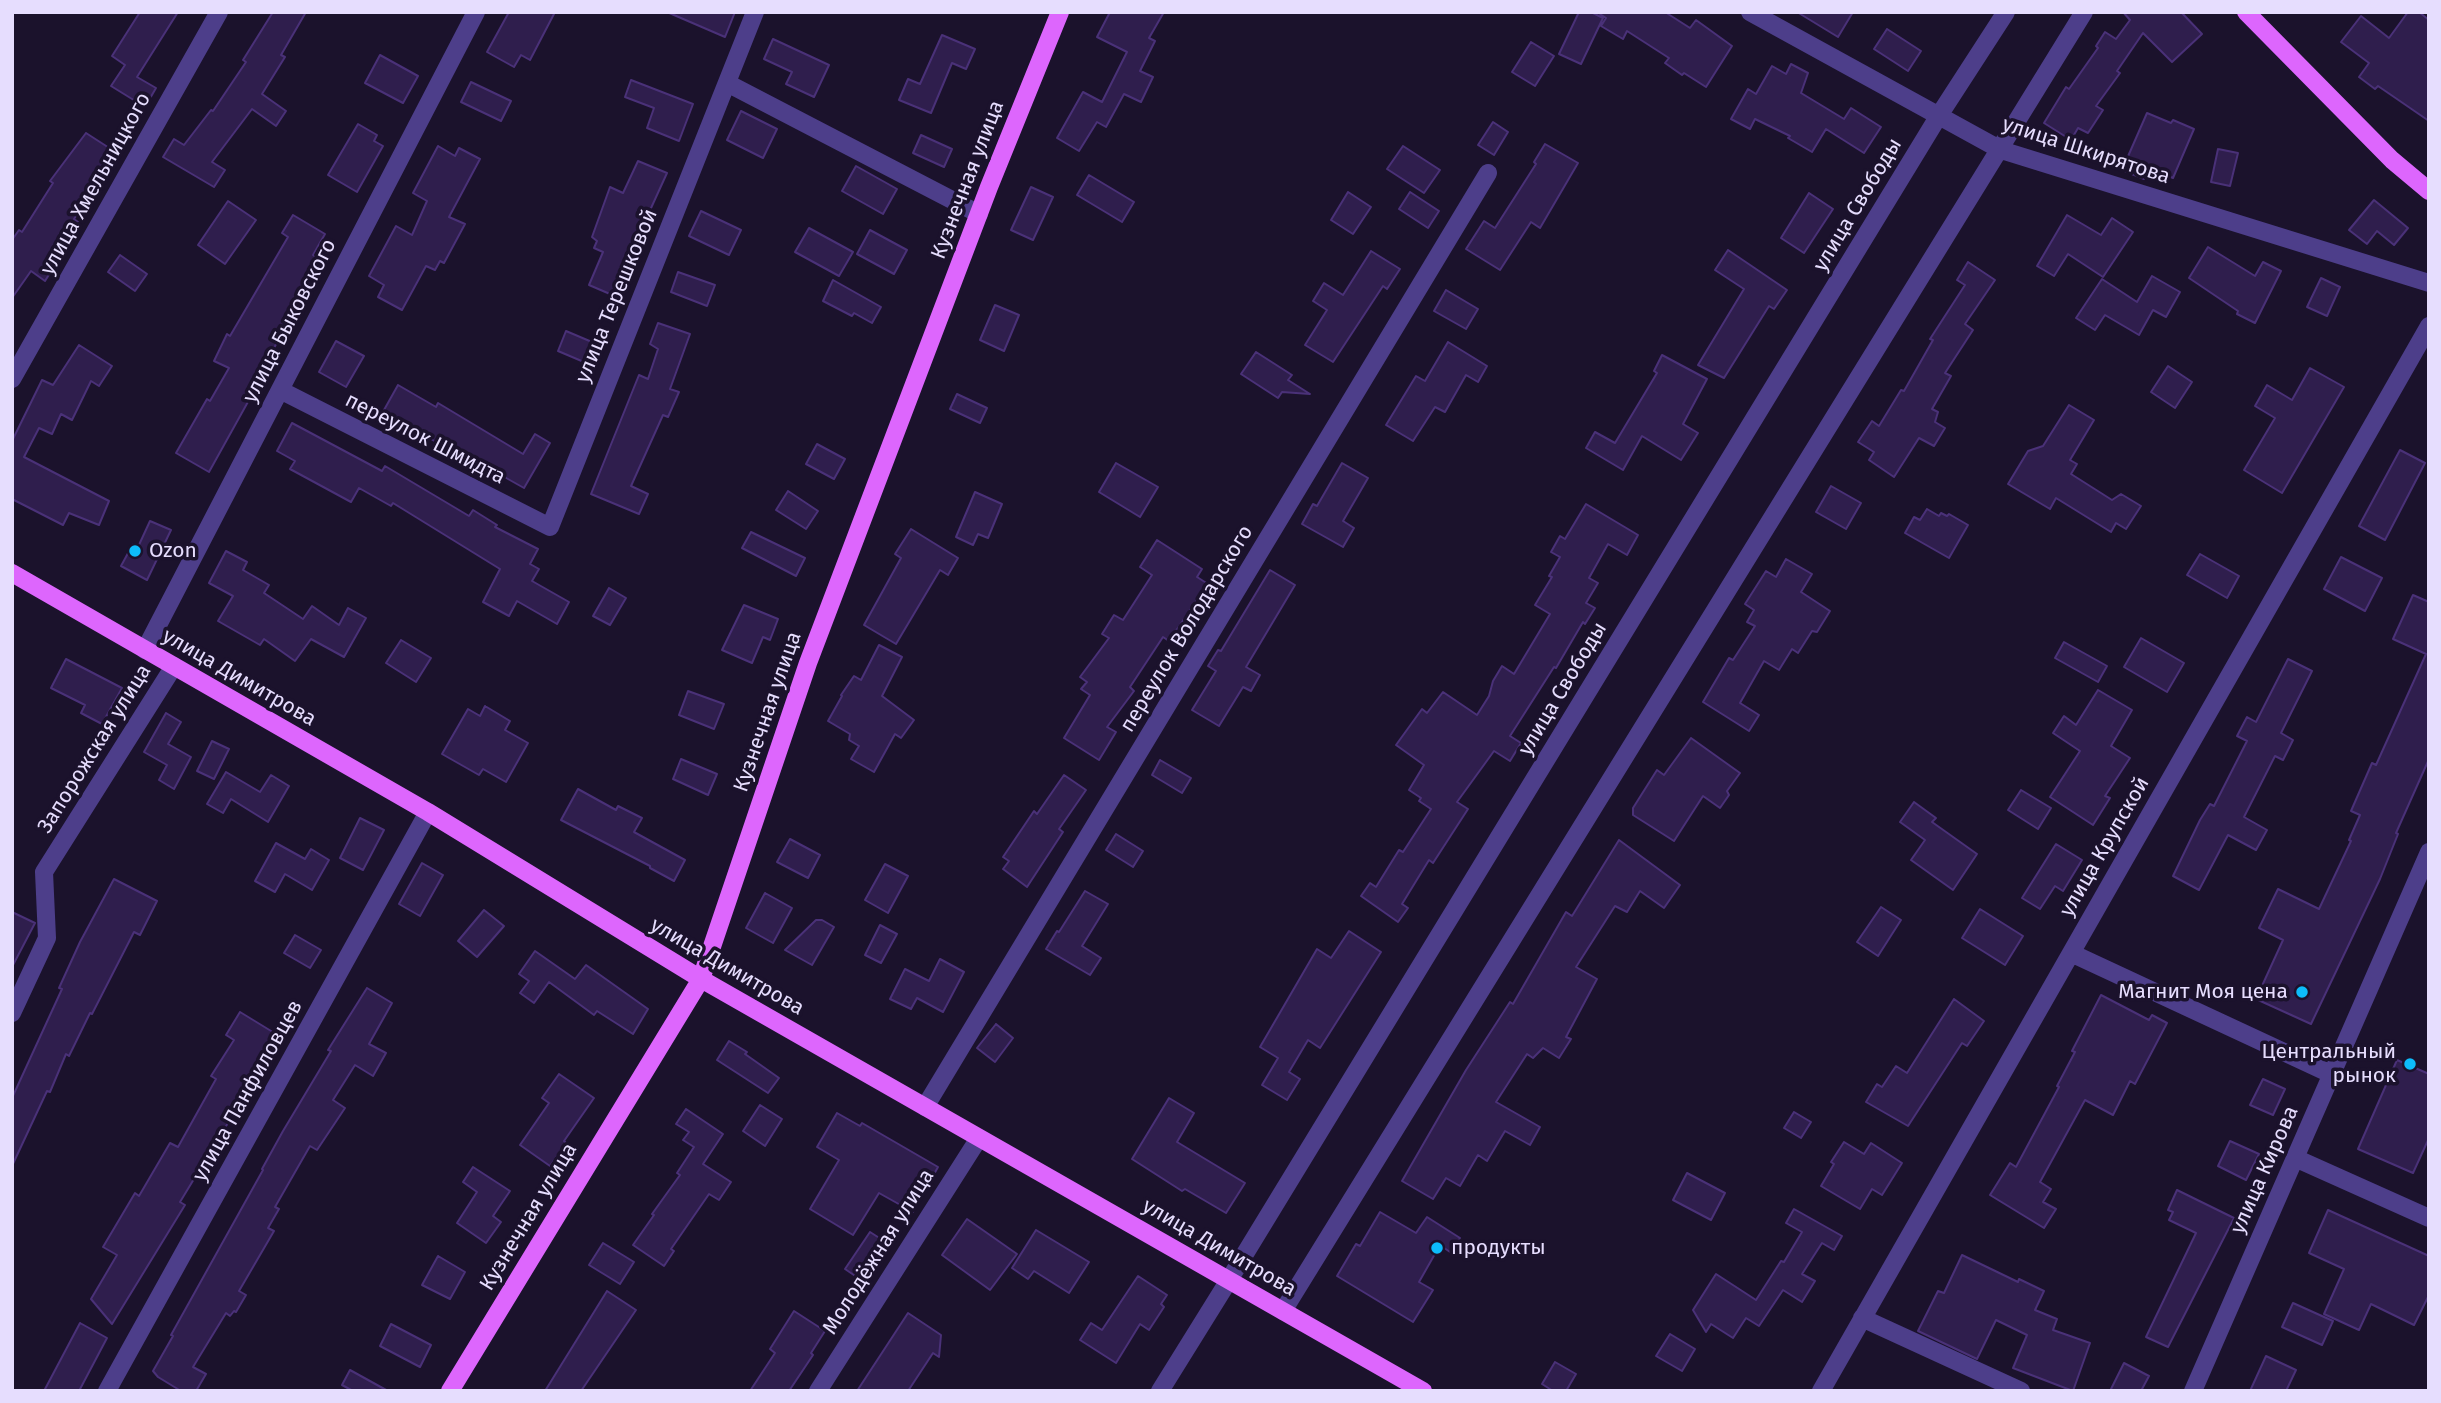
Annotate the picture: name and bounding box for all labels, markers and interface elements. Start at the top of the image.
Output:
street label: улица Хмельницкого [35,88,157,280]
street label: Кузнечная улица [926,97,1010,263]
street label: улица Шкирятова [1999,112,2173,190]
street label: улица Свободы [1808,134,1908,276]
street label: улица Терешковой [571,205,663,387]
street label: улица Быковского [238,235,342,407]
street label: переулок Шмидта [341,388,509,490]
street label: переулок Володарского [1115,521,1259,737]
place label: Ozon [149,538,197,564]
marker: Ozon [127,543,143,559]
street label: улица Свободы [1513,618,1613,760]
street label: улица Димитрова [158,624,320,732]
street label: Кузнечная улица [729,629,807,795]
street label: Запорожская улица [33,660,157,838]
street label: улица Крупской [2055,773,2155,921]
street label: улица Димитрова [646,913,808,1021]
place label: Магнит Моя цена [2118,979,2288,1005]
marker: Магнит Моя цена [2294,984,2310,1000]
street label: улица Панфиловцев [188,996,308,1186]
place label: Центральный рынок [2262,1039,2396,1089]
marker: Центральный рынок [2402,1056,2418,1072]
street label: улица Кирова [2226,1102,2304,1238]
street label: Кузнечная улица [475,1139,583,1295]
street label: Молодёжная улица [818,1165,940,1339]
street label: улица Димитрова [1138,1194,1300,1302]
place label: продукты [1451,1235,1546,1261]
marker: продукты [1429,1240,1445,1256]

